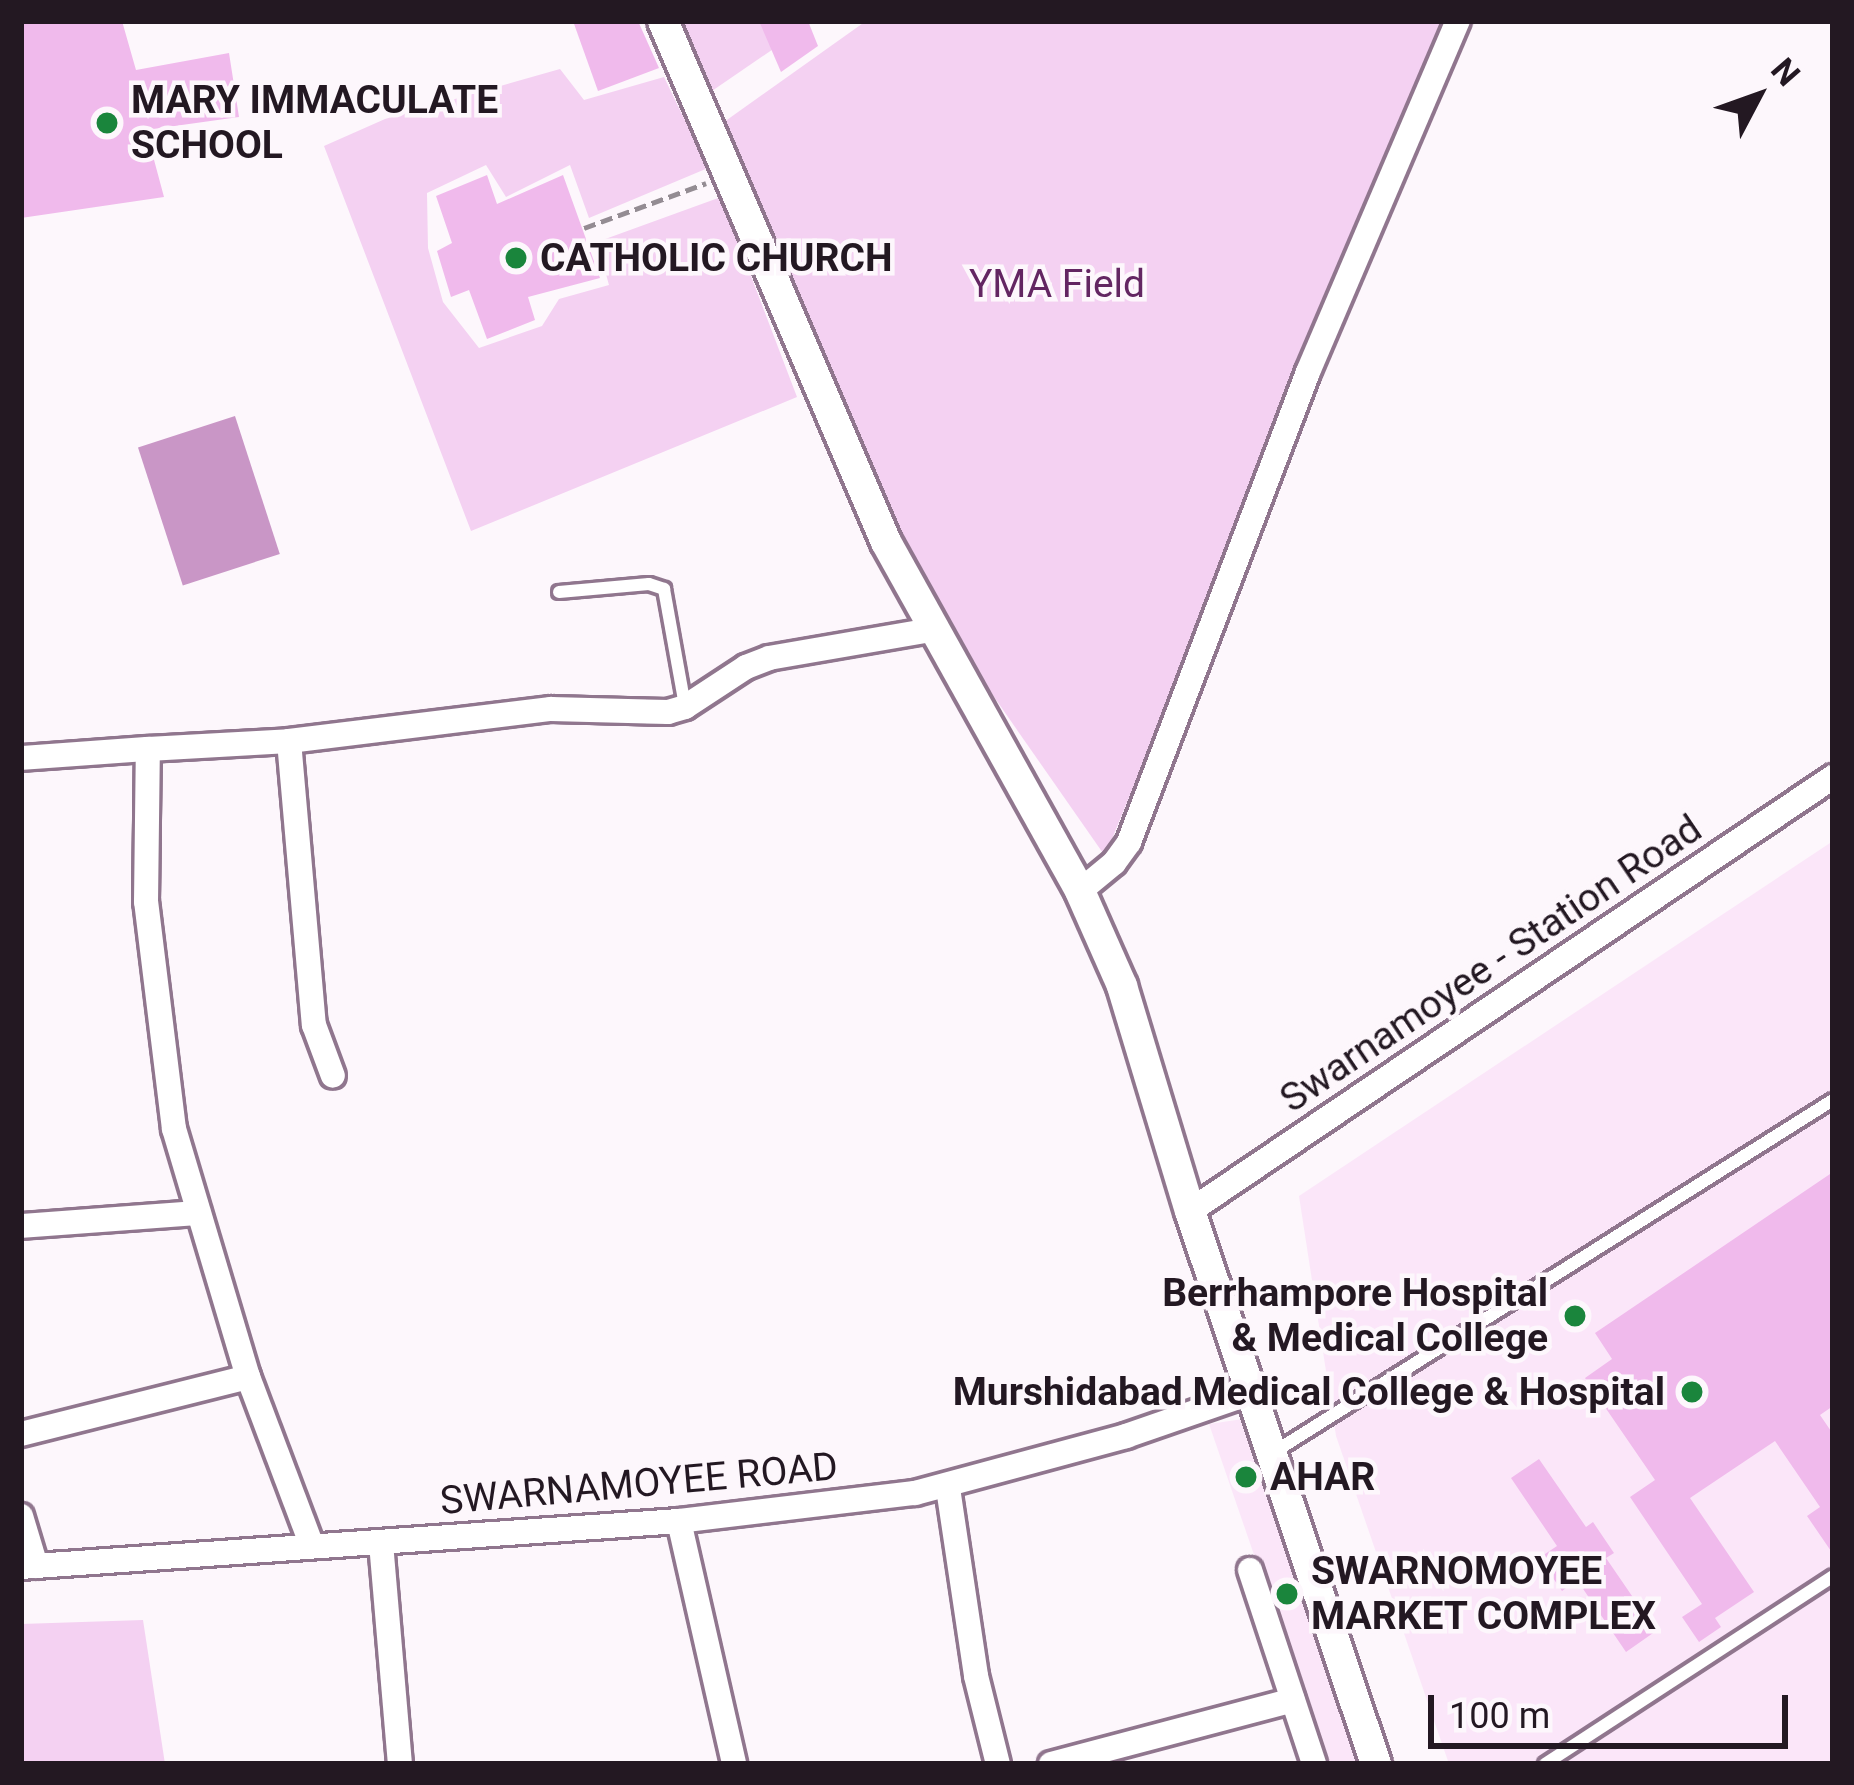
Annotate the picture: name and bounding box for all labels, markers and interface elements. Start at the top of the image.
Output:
north arrow [1698,36,1818,156]
text: N [1763,50,1808,94]
place label: MARY IMMACULATE SCHOOL [131,78,498,169]
marker: MARY IMMACULATE SCHOOL [94,110,120,136]
place label: CATHOLIC CHURCH [540,235,892,281]
marker: CATHOLIC CHURCH [503,245,529,271]
park label: YMA Field [969,261,1145,307]
street label: Swarnamoyee - Station Road [1272,805,1710,1123]
place label: Berrhampore Hospital & Medical College [1162,1271,1548,1362]
marker: Berrhampore Hospital & Medical College [1559,1300,1591,1332]
place label: Murshidabad Medical College & Hospital [953,1369,1665,1415]
marker: Murshidabad Medical College & Hospital [1676,1376,1708,1408]
street label: SWARNAMOYEE ROAD [438,1443,840,1525]
place label: AHAR [1270,1454,1375,1500]
marker: AHAR [1233,1464,1259,1490]
place label: SWARNOMOYEE MARKET COMPLEX [1311,1549,1657,1640]
marker: SWARNOMOYEE MARKET COMPLEX [1274,1581,1300,1607]
scale bar [1434,1671,1794,1745]
text: 100 m [1449,1695,1550,1737]

